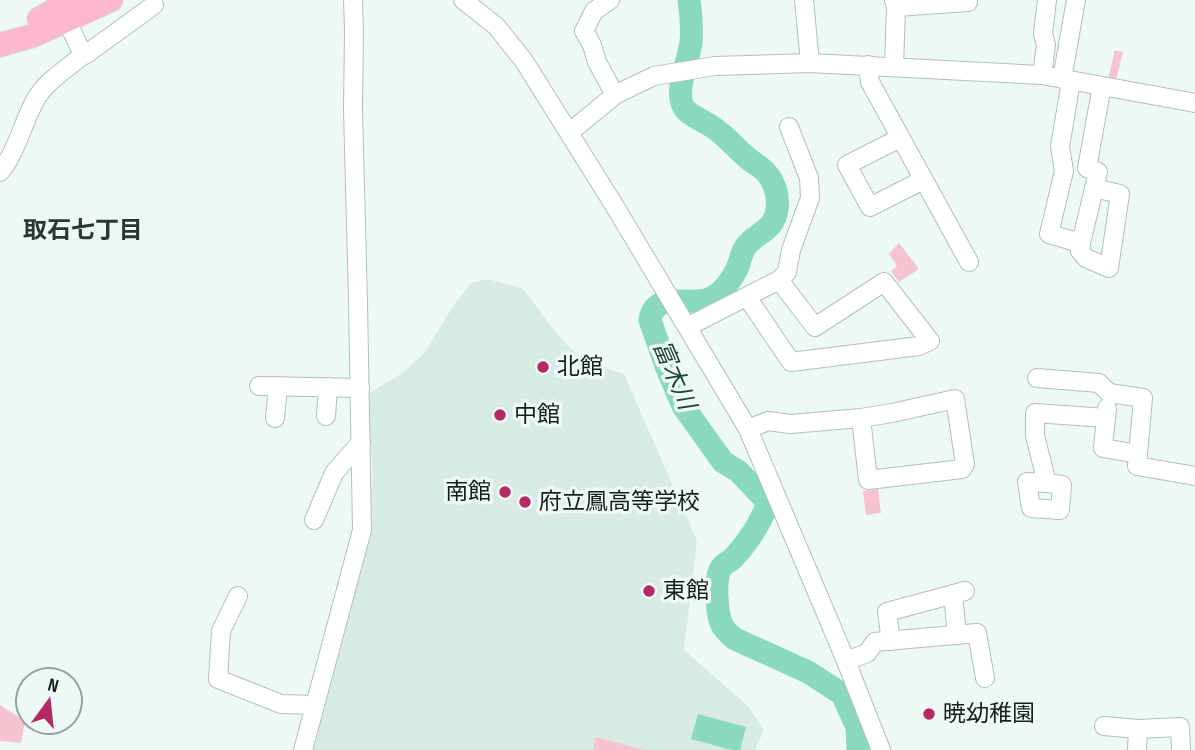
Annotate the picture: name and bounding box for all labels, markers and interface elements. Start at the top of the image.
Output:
district label: 取石七丁目 [23,216,143,245]
water label: 富木川 [647,336,703,417]
place label: 北館 [557,353,603,381]
marker: 北館 [535,359,551,375]
place label: 中館 [514,401,560,429]
marker: 中館 [492,407,508,423]
place label: 南館 [445,478,491,506]
marker: 南館 [497,484,513,500]
place label: 府立鳳高等学校 [539,488,700,516]
marker: 府立鳳高等学校 [517,494,533,510]
place label: 東館 [663,577,709,605]
marker: 東館 [641,583,657,599]
north arrow [14,666,84,736]
text: N [45,674,61,698]
place label: 暁幼稚園 [943,700,1035,728]
marker: 暁幼稚園 [921,706,937,722]

